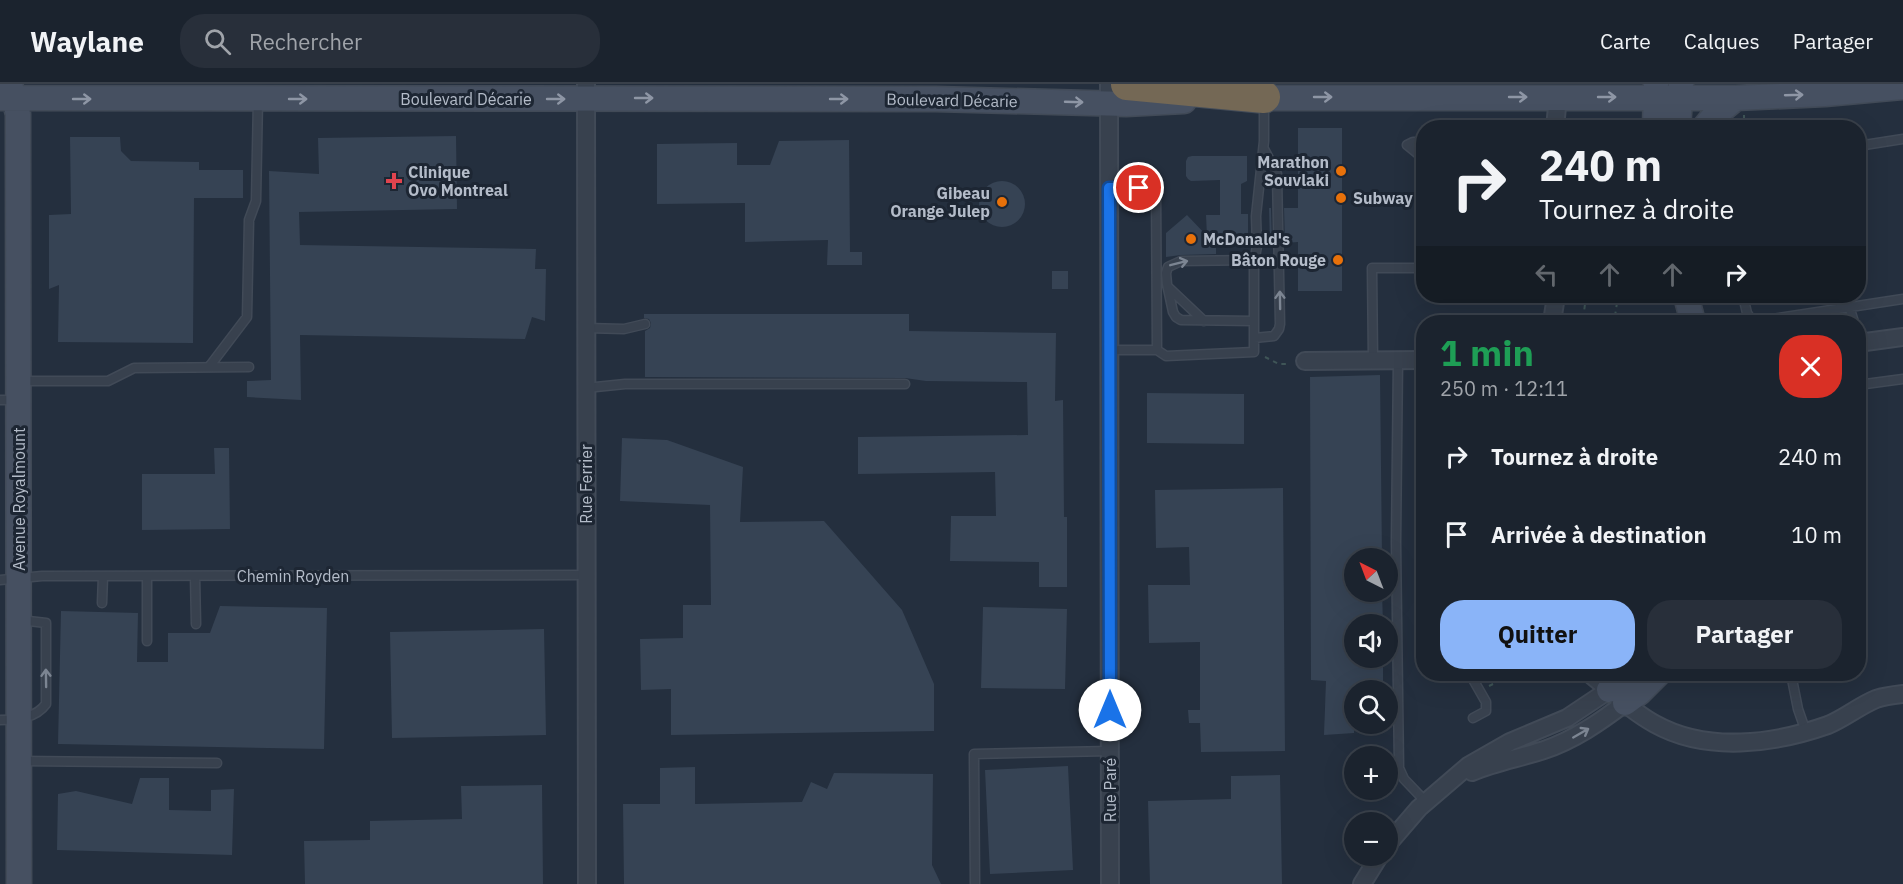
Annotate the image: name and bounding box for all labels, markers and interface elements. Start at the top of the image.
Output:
search box [180,14,600,68]
text: Waylane [30,23,144,60]
icon: search [201,25,234,58]
text: Rechercher [249,27,362,56]
text: Carte [1600,27,1651,55]
text: Calques [1684,27,1760,55]
text: Partager [1793,27,1873,55]
street label: Boulevard Décarie [400,89,532,109]
street label: Boulevard Décarie [886,89,1018,111]
one-way arrow [1783,90,1803,101]
one-way arrow [1312,91,1332,103]
one-way arrow [1507,91,1527,103]
one-way arrow [1596,91,1616,103]
one-way arrow [634,92,654,104]
one-way arrow [72,93,92,105]
one-way arrow [288,93,308,105]
one-way arrow [546,93,566,105]
one-way arrow [829,93,849,105]
one-way arrow [1064,97,1084,108]
text: 240 m [1539,138,1662,193]
icon: right [1440,144,1518,222]
place label: Marathon Souvlaki [1257,152,1329,190]
place label: Clinique Ovo Montreal [408,162,508,200]
pin [1113,162,1164,213]
marker: Marathon Souvlaki [1334,164,1348,178]
icon: arrive [1122,171,1155,204]
marker: Clinique Ovo Montreal [385,172,403,190]
place label: Gibeau Orange Julep [890,183,990,221]
place label: Subway [1353,188,1413,208]
marker: Subway [1334,191,1348,205]
text: Tournez à droite [1539,191,1734,226]
marker: Gibeau Orange Julep [995,195,1009,209]
place label: McDonald's [1203,229,1290,249]
marker: McDonald's [1184,232,1198,246]
place label: Bâton Rouge [1231,250,1326,270]
marker: Bâton Rouge [1331,253,1345,267]
one-way arrow [1169,257,1188,269]
icon: left [1530,258,1563,291]
icon: ahead [1593,258,1626,291]
icon: ahead [1656,258,1689,291]
icon: right [1719,258,1752,291]
one-way arrow [1274,291,1286,311]
text: 1 min [1440,329,1534,376]
button: close [1779,335,1842,398]
text: 250 m · 12:11 [1440,375,1568,402]
street label: Avenue Royalmount [9,427,29,571]
icon: right [1440,440,1473,473]
text: Tournez à droite [1491,442,1658,471]
text: 240 m [1778,442,1842,471]
street label: Rue Ferrier [576,444,596,524]
icon: arrive [1440,518,1473,551]
text: Arrivée à destination [1491,520,1707,549]
text: 10 m [1791,520,1842,549]
north arrow [1344,548,1398,602]
map controls [1344,548,1398,866]
street label: Chemin Royden [237,566,349,586]
button: Quitter [1440,600,1635,669]
button: Partager [1647,600,1842,669]
button: sound [1344,614,1398,668]
one-way arrow [40,668,52,688]
position arrow [1078,678,1142,742]
button: search [1344,680,1398,734]
one-way arrow [1572,727,1590,738]
button: + [1344,746,1398,800]
street label: Rue Paré [1100,758,1120,822]
button: − [1344,812,1398,866]

